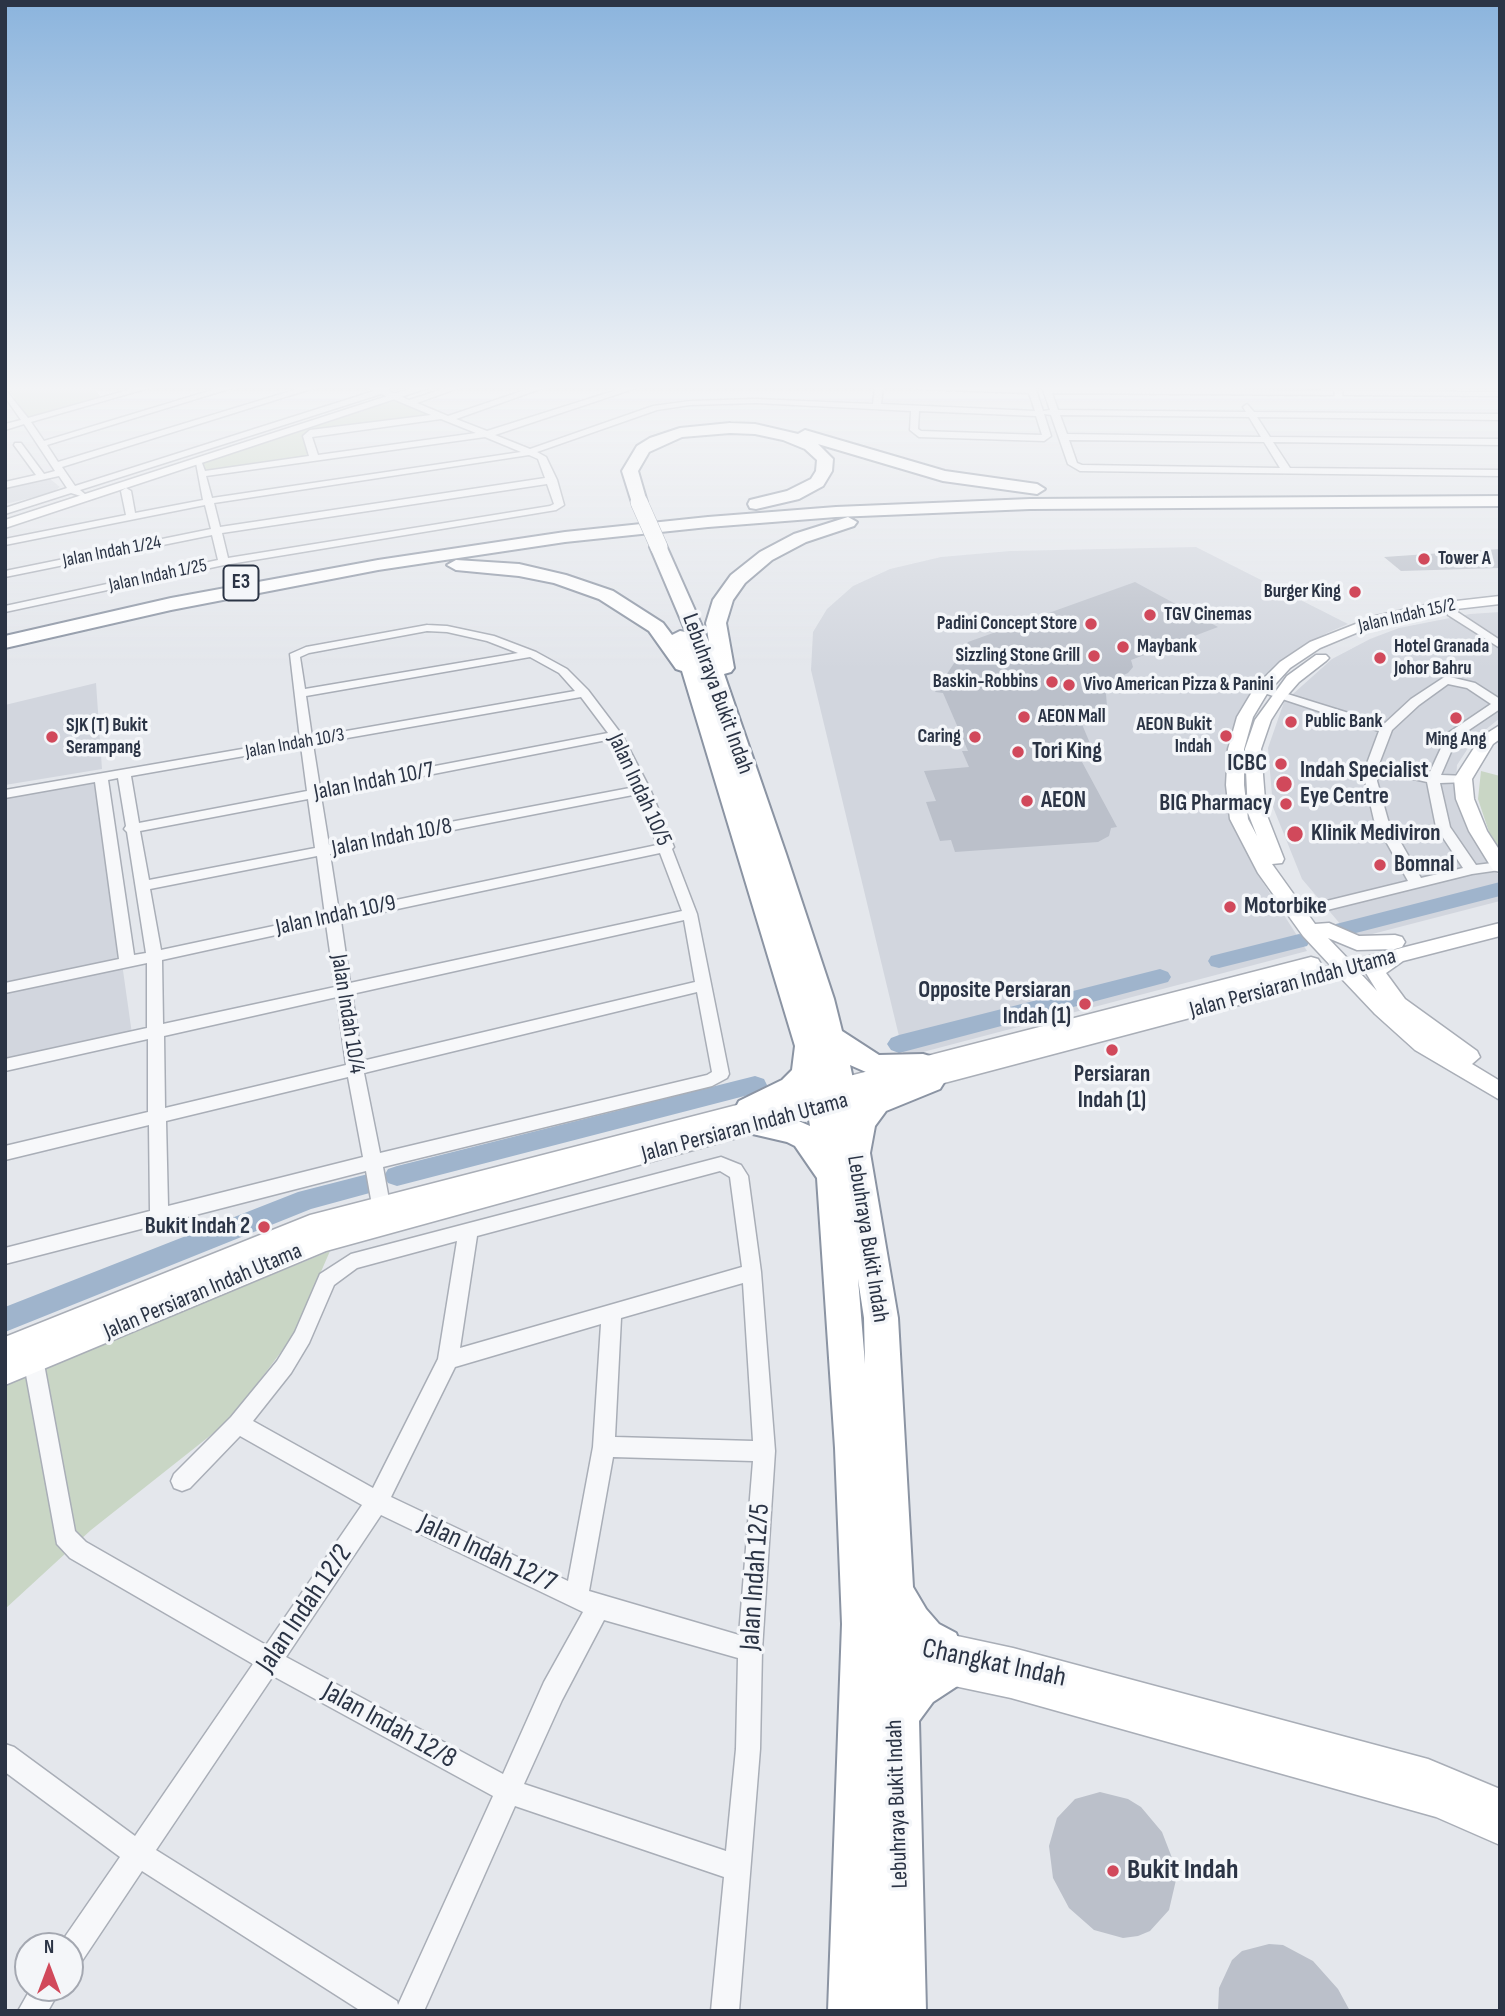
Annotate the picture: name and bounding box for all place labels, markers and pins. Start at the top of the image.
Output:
place label: Tower A [1438,548,1491,570]
marker: Tower A [1416,551,1432,567]
place label: Burger King [1264,581,1341,603]
marker: Burger King [1347,584,1363,600]
place label: TGV Cinemas [1164,604,1252,626]
marker: TGV Cinemas [1142,607,1158,623]
place label: Padini Concept Store [937,613,1077,635]
marker: Padini Concept Store [1083,616,1099,632]
place label: Maybank [1137,636,1197,658]
place label: Hotel Granada Johor Bahru [1394,636,1489,680]
marker: Maybank [1115,639,1131,655]
place label: Sizzling Stone Grill [956,645,1080,667]
marker: Sizzling Stone Grill [1086,648,1102,664]
marker: Hotel Granada Johor Bahru [1372,650,1388,666]
place label: Baskin-Robbins [933,671,1038,693]
marker: Baskin-Robbins [1044,674,1060,690]
place label: Vivo American Pizza & Panini [1083,674,1274,696]
marker: Vivo American Pizza & Panini [1061,677,1077,693]
place label: AEON Mall [1038,706,1106,728]
marker: AEON Mall [1016,709,1032,725]
marker: Ming Ang [1448,710,1464,726]
place label: Public Bank [1305,711,1382,733]
place label: AEON Bukit Indah [1136,714,1212,758]
marker: Public Bank [1283,714,1299,730]
place label: SJK (T) Bukit Serampang [66,715,148,759]
place label: Caring [917,726,961,748]
marker: AEON Bukit Indah [1218,728,1234,744]
marker: SJK (T) Bukit Serampang [44,729,60,745]
marker: Caring [967,729,983,745]
place label: Ming Ang [1425,729,1487,751]
place label: Tori King [1032,738,1102,766]
marker: Tori King [1010,744,1026,760]
place label: ICBC [1227,750,1267,778]
marker: ICBC [1273,756,1289,772]
place label: Indah Specialist Eye Centre [1300,757,1429,811]
marker: Indah Specialist Eye Centre [1274,774,1294,794]
place label: AEON [1041,787,1086,815]
place label: BIG Pharmacy [1159,790,1272,818]
marker: AEON [1019,793,1035,809]
marker: BIG Pharmacy [1278,796,1294,812]
place label: Klinik Mediviron [1311,820,1441,848]
marker: Klinik Mediviron [1285,824,1305,844]
place label: Bomnal [1394,851,1455,879]
marker: Bomnal [1372,857,1388,873]
place label: Motorbike [1244,893,1327,921]
marker: Motorbike [1222,899,1238,915]
place label: Opposite Persiaran Indah (1) [918,977,1071,1031]
marker: Opposite Persiaran Indah (1) [1077,996,1093,1012]
marker: Persiaran Indah (1) [1104,1042,1120,1058]
place label: Persiaran Indah (1) [1074,1061,1150,1115]
place label: Bukit Indah 2 [145,1213,250,1241]
marker: Bukit Indah 2 [256,1219,272,1235]
place label: Bukit Indah [1127,1854,1238,1888]
marker: Bukit Indah [1105,1863,1121,1879]

